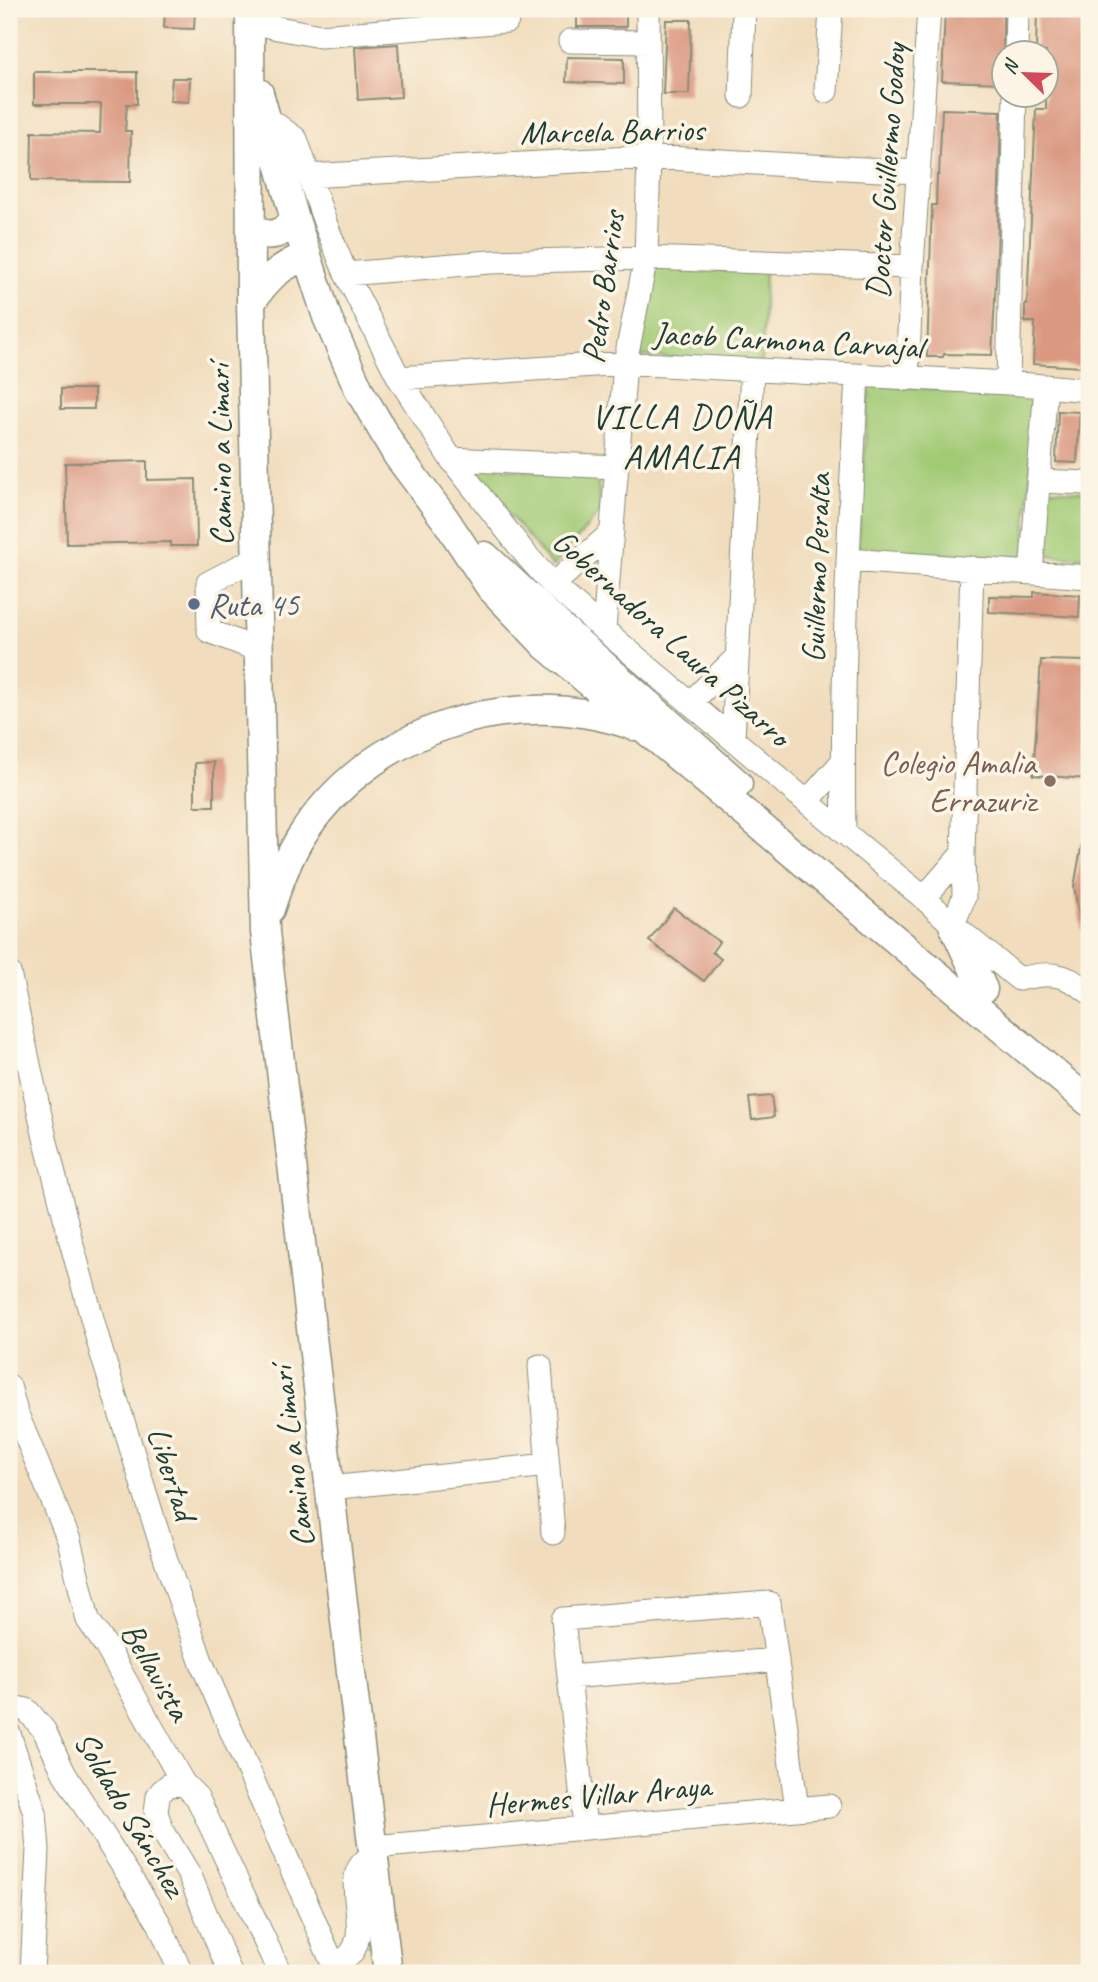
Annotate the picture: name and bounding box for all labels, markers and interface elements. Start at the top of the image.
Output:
north arrow [990,38,1060,108]
street label: Doctor Guillermo Godoy [856,40,916,300]
text: N [997,55,1025,78]
street label: Marcela Barrios [520,108,707,154]
street label: Pedro Barrios [572,206,635,366]
street label: Jacob Carmona Carvajal [650,312,929,368]
street label: Camino a Limarí [197,357,243,546]
district label: VILLA DOÑA AMALIA [591,394,773,479]
street label: Guillermo Peralta [792,470,840,663]
street label: Gobernadora Laura Pizarro [544,520,801,758]
place label: Ruta 45 [208,584,301,626]
marker: Ruta 45 [186,596,202,612]
place label: Colegio Amalia Errazuriz [881,742,1039,822]
marker: Colegio Amalia Errazuriz [1042,773,1058,789]
street label: Camino a Limarí [259,1357,324,1550]
street label: Libertad [137,1422,208,1530]
street label: Bellavista [111,1615,202,1730]
street label: Soldado Sánchez [65,1724,198,1907]
street label: Hermes Villar Araya [484,1764,715,1826]

